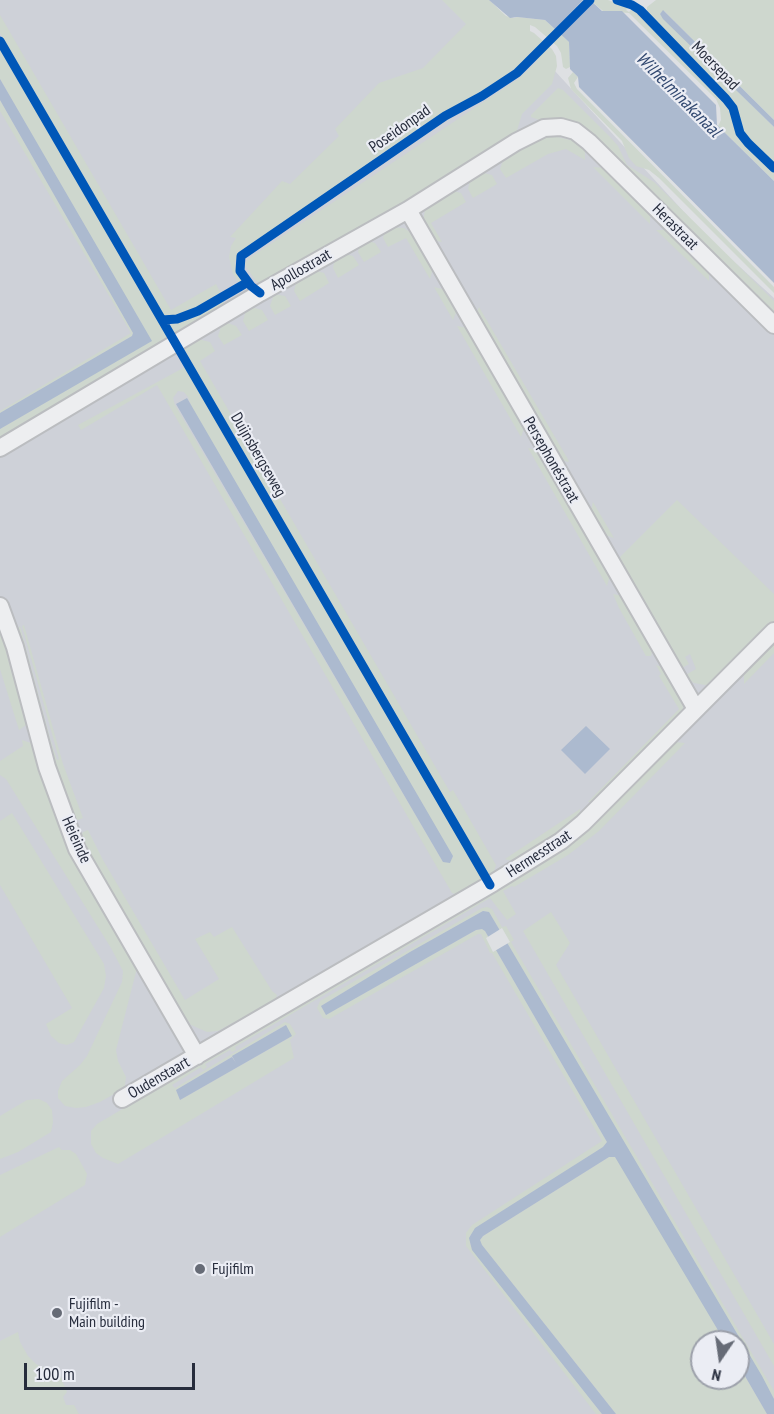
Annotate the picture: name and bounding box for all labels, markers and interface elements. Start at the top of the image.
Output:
street label: Moersepad [687,38,743,94]
water label: Wilhelminakanaal [631,48,725,142]
street label: Poseidonpad [366,101,434,157]
street label: Herastraat [648,200,702,254]
street label: Apollostraat [267,245,335,295]
street label: Duijnsbergseweg [226,409,290,501]
street label: Persephonéstraat [519,414,583,506]
street label: Heieinde [57,814,95,866]
street label: Hermesstraat [503,826,575,882]
street label: Oudenstaart [125,1053,193,1103]
place label: Fujifilm [212,1259,254,1279]
marker: Fujifilm [193,1262,207,1276]
place label: Fujifilm - Main building [69,1294,145,1332]
marker: Fujifilm - Main building [50,1306,64,1320]
north arrow [690,1330,750,1390]
scale bar [27,1351,198,1389]
text: 100 m [35,1362,75,1385]
text: N [710,1365,723,1386]

